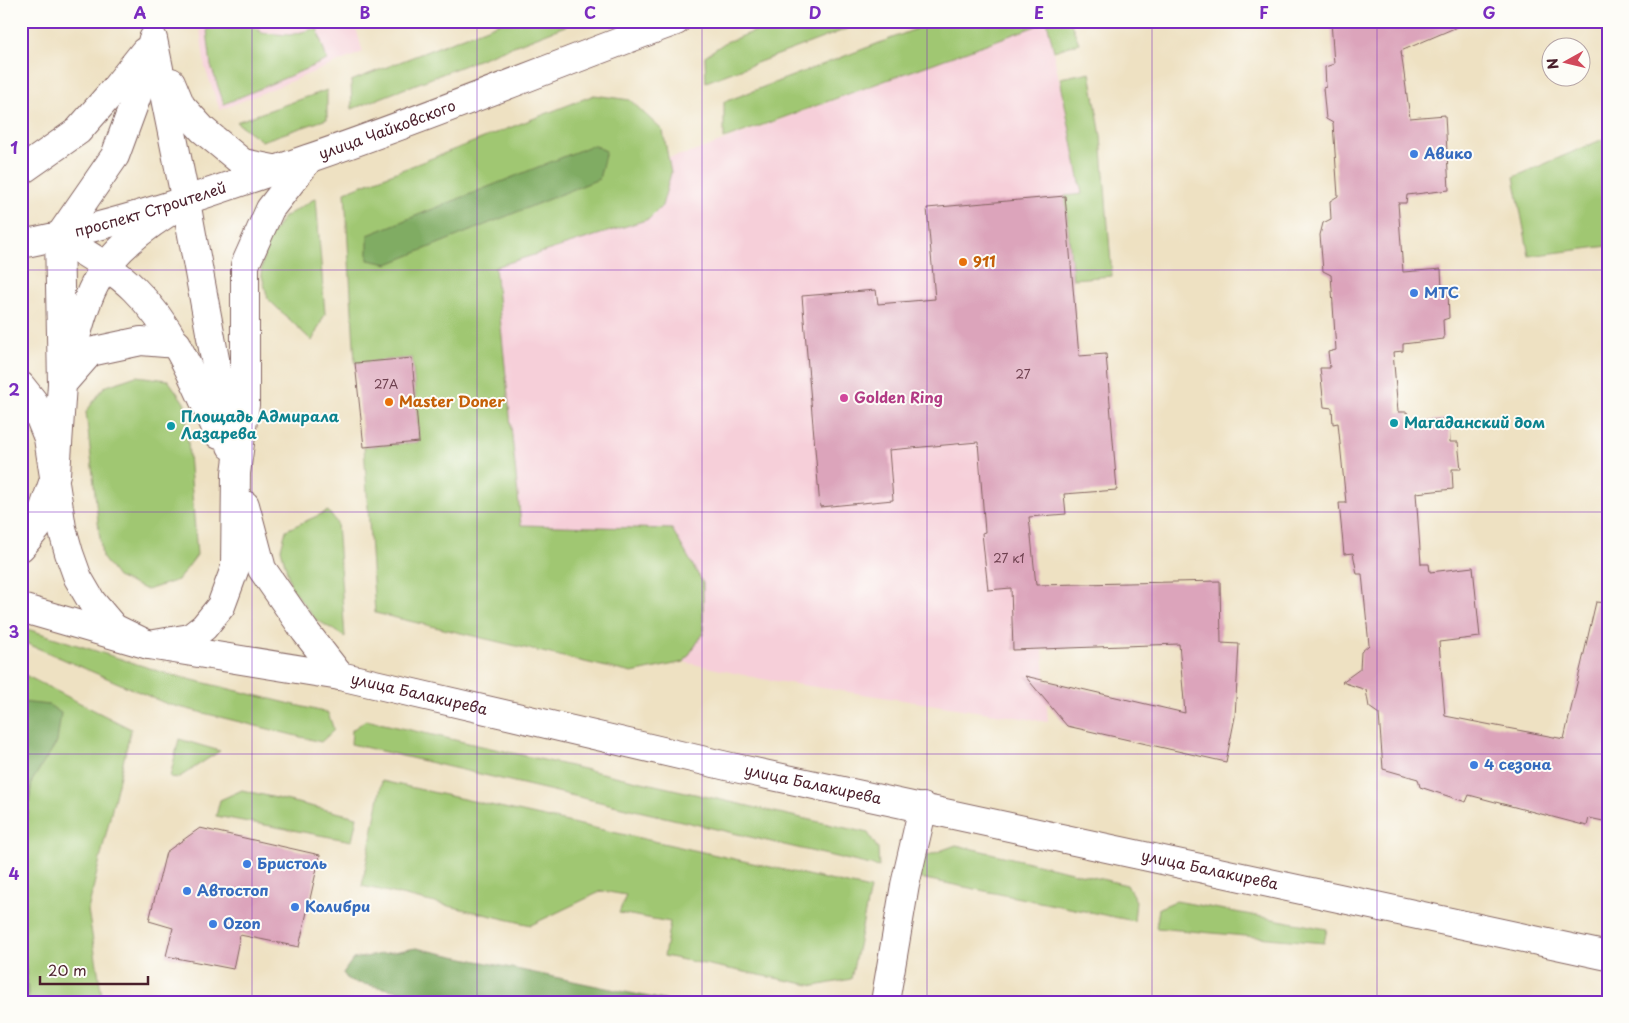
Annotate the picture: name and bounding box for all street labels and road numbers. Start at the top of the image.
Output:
street label: улица Чайковского [315,93,459,164]
street label: проспект Строителей [72,175,229,242]
street label: улица Балакирева [349,666,491,720]
street label: улица Балакирева [743,757,885,809]
street label: улица Балакирева [1139,843,1281,895]

